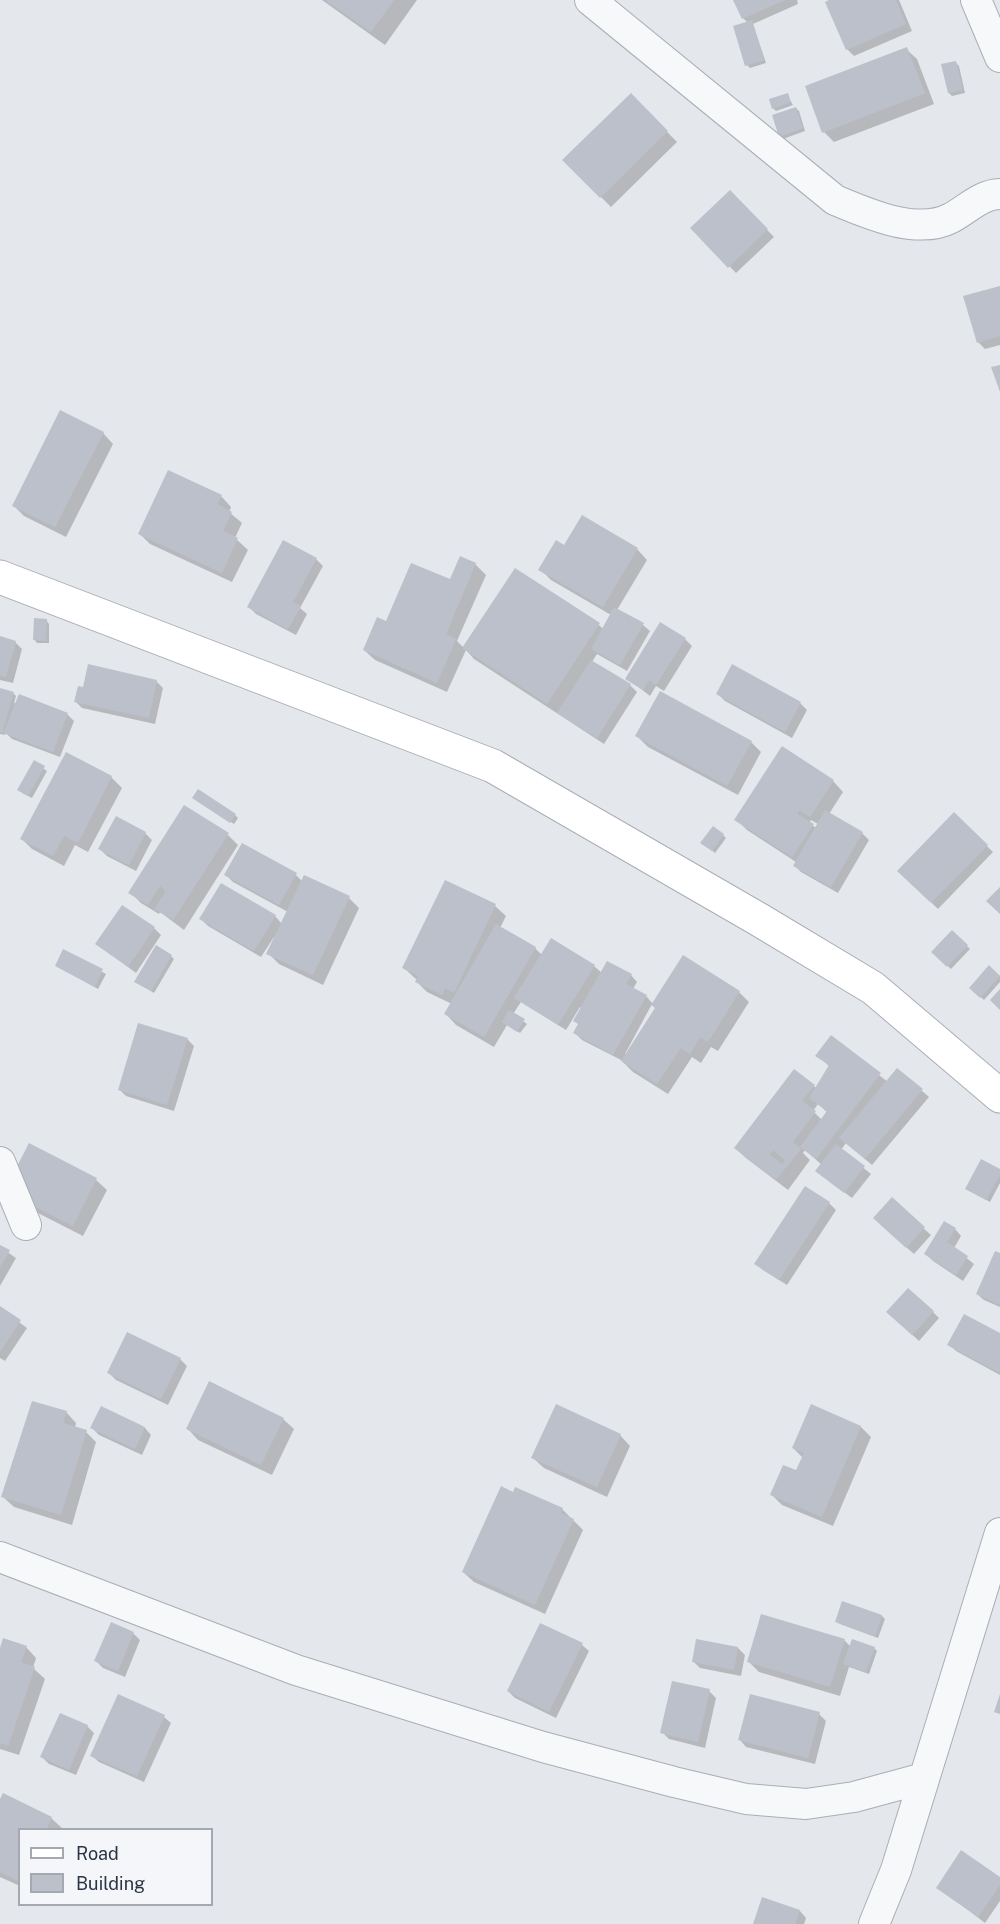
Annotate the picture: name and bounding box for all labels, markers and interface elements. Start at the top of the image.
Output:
legend [18,1828,213,1906]
text: Road [76,1843,119,1864]
text: Building [76,1873,145,1894]

